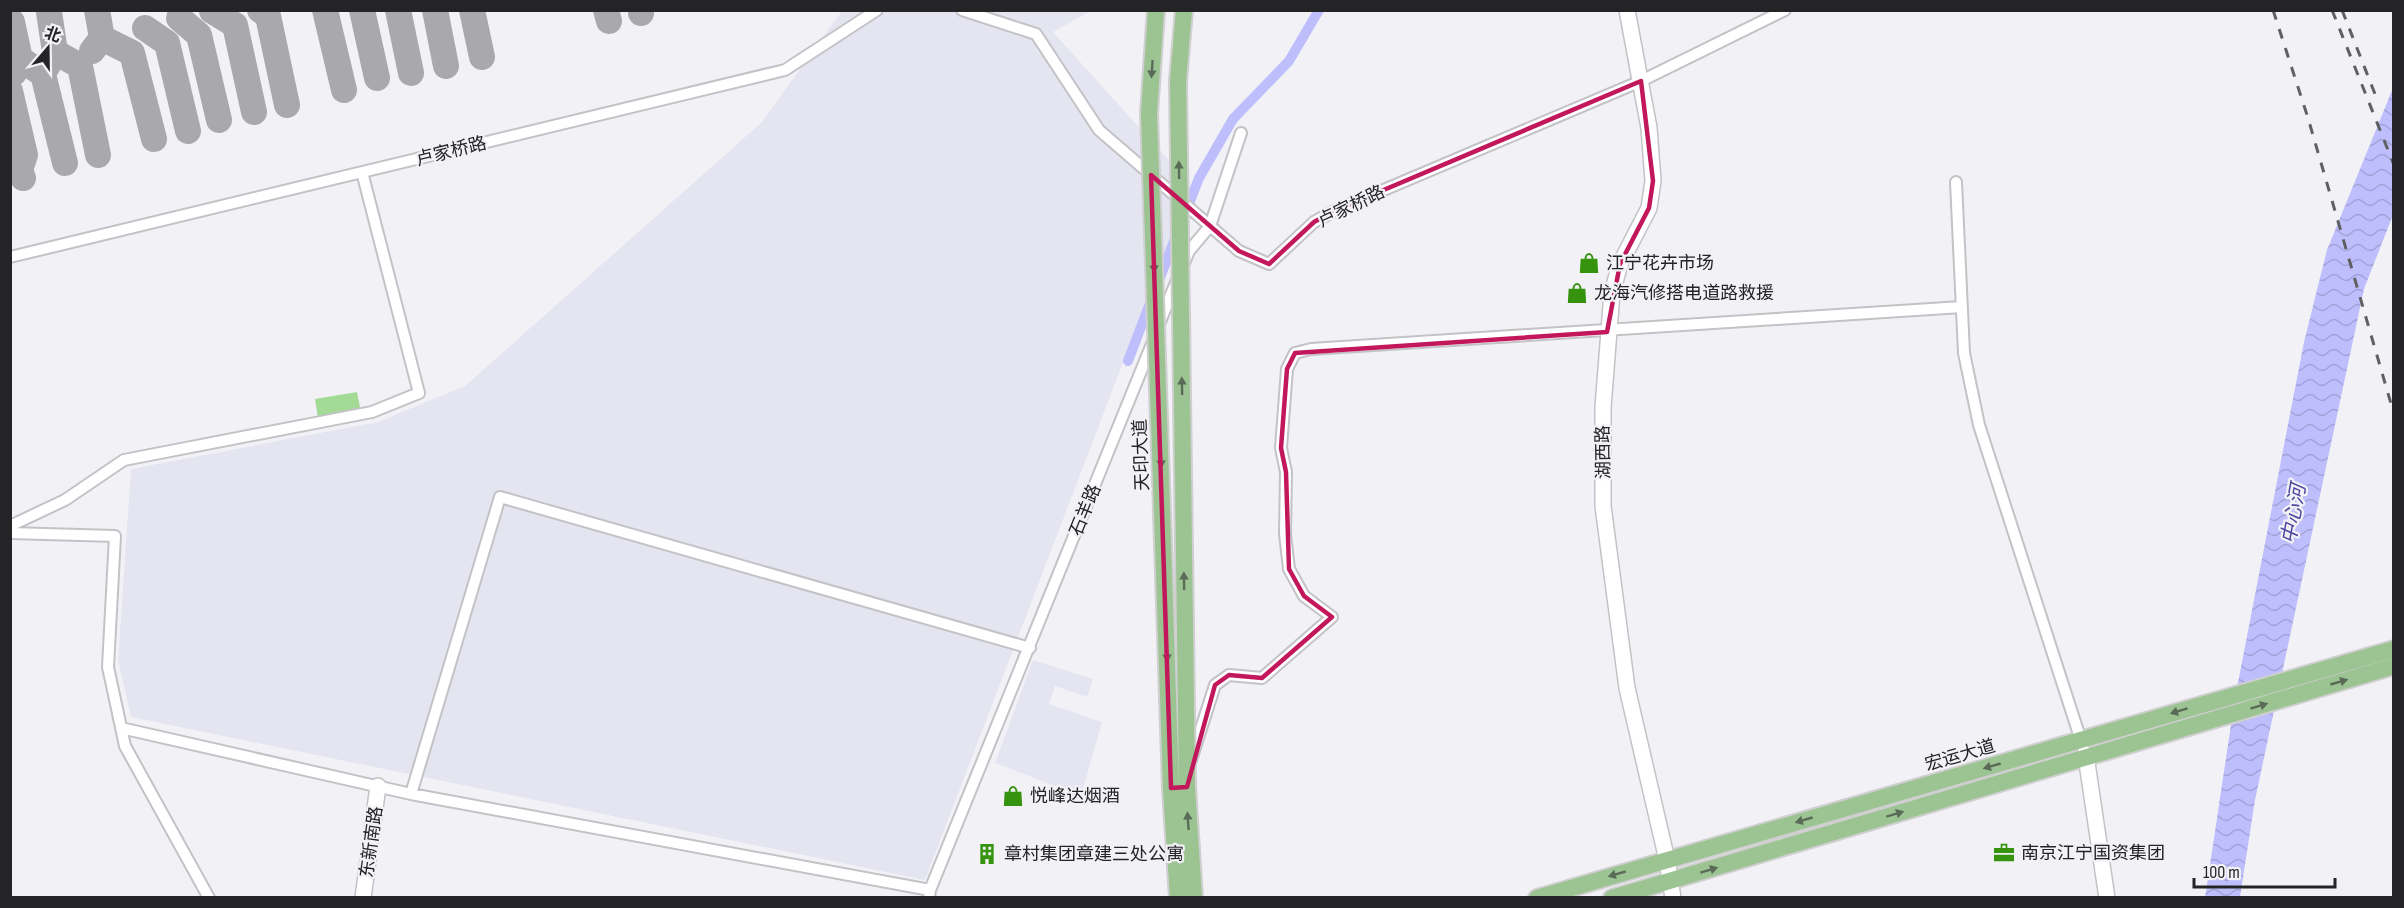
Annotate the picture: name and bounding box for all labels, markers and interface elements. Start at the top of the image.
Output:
north arrow [18,18,78,78]
text: 北 [42,24,63,47]
one-way arrow [1148,59,1157,78]
street label: 卢家桥路 [414,133,489,170]
one-way arrow [1174,161,1184,180]
street label: 卢家桥路 [1314,181,1388,232]
shop icon: 江宁花卉市场 [1577,251,1601,275]
place label: 江宁花卉市场 [1606,253,1714,274]
one-way arrow [1150,254,1159,273]
shop icon: 龙海汽修搭电道路救援 [1565,281,1589,305]
place label: 龙海汽修搭电道路救援 [1594,283,1774,304]
one-way arrow [1177,377,1187,396]
street label: 天印大道 [1130,419,1153,491]
street label: 湖西路 [1593,425,1614,479]
one-way arrow [1156,449,1165,468]
water label: 中心河 [2277,479,2312,546]
street label: 石羊路 [1066,481,1105,539]
one-way arrow [1179,572,1189,591]
one-way arrow [1162,644,1172,663]
one-way arrow [2331,677,2349,686]
one-way arrow [2250,701,2268,710]
one-way arrow [2170,707,2188,716]
street label: 宏运大道 [1923,735,1998,775]
one-way arrow [1983,762,2001,771]
shop icon: 悦峰达烟酒 [1001,784,1025,808]
place label: 悦峰达烟酒 [1030,786,1120,807]
street label: 东新南路 [356,805,387,879]
one-way arrow [1886,809,1904,818]
one-way arrow [1183,812,1193,831]
one-way arrow [1795,816,1813,825]
office icon: 南京江宁国资集团 [1992,841,2016,865]
building icon: 章村集团章建三处公寓 [975,842,999,866]
place label: 南京江宁国资集团 [2021,843,2165,864]
place label: 章村集团章建三处公寓 [1004,844,1184,865]
scale bar [2194,851,2335,889]
text: 100 m [2203,862,2240,883]
one-way arrow [1700,865,1718,874]
one-way arrow [1608,870,1626,880]

